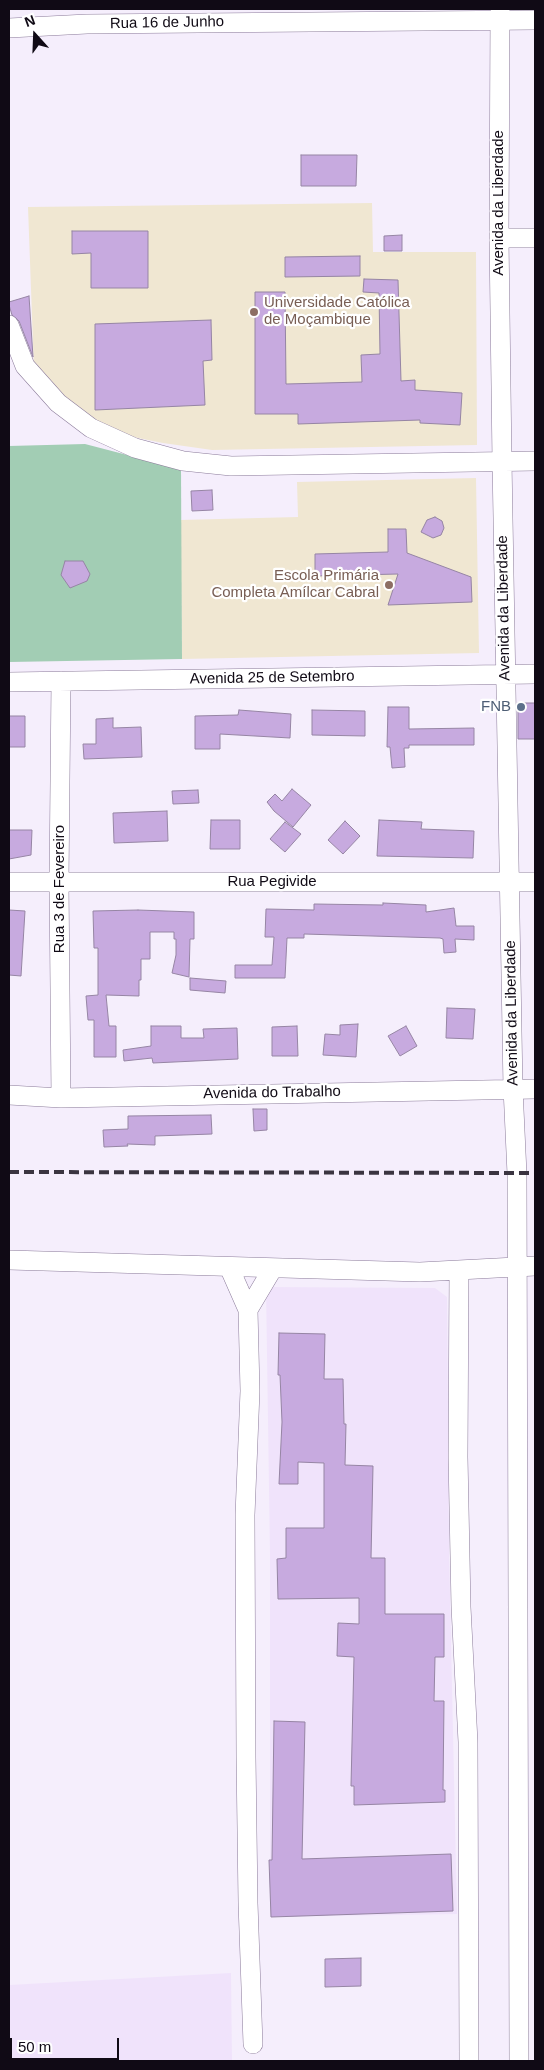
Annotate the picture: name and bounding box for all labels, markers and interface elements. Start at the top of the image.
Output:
north arrow [10,10,60,60]
text: N [22,12,37,30]
street label: Rua 16 de Junho [110,13,224,33]
street label: Avenida da Liberdade [490,130,508,276]
place label: Universidade Católica de Moçambique [264,294,410,329]
marker: Universidade Católica de Moçambique [248,306,260,318]
street label: Avenida da Liberdade [494,535,514,681]
place label: Escola Primária Completa Amílcar Cabral [211,567,379,602]
marker: Escola Primária Completa Amílcar Cabral [383,579,395,591]
street label: Avenida 25 de Setembro [189,668,355,688]
place label: FNB [481,698,511,716]
marker: FNB [515,701,527,713]
street label: Rua 3 de Fevereiro [51,825,69,953]
street label: Rua Pegivide [227,873,317,891]
street label: Avenida da Liberdade [502,940,522,1086]
street label: Avenida do Trabalho [203,1083,341,1103]
scale bar [12,2028,121,2060]
text: 50 m [18,2038,51,2055]

